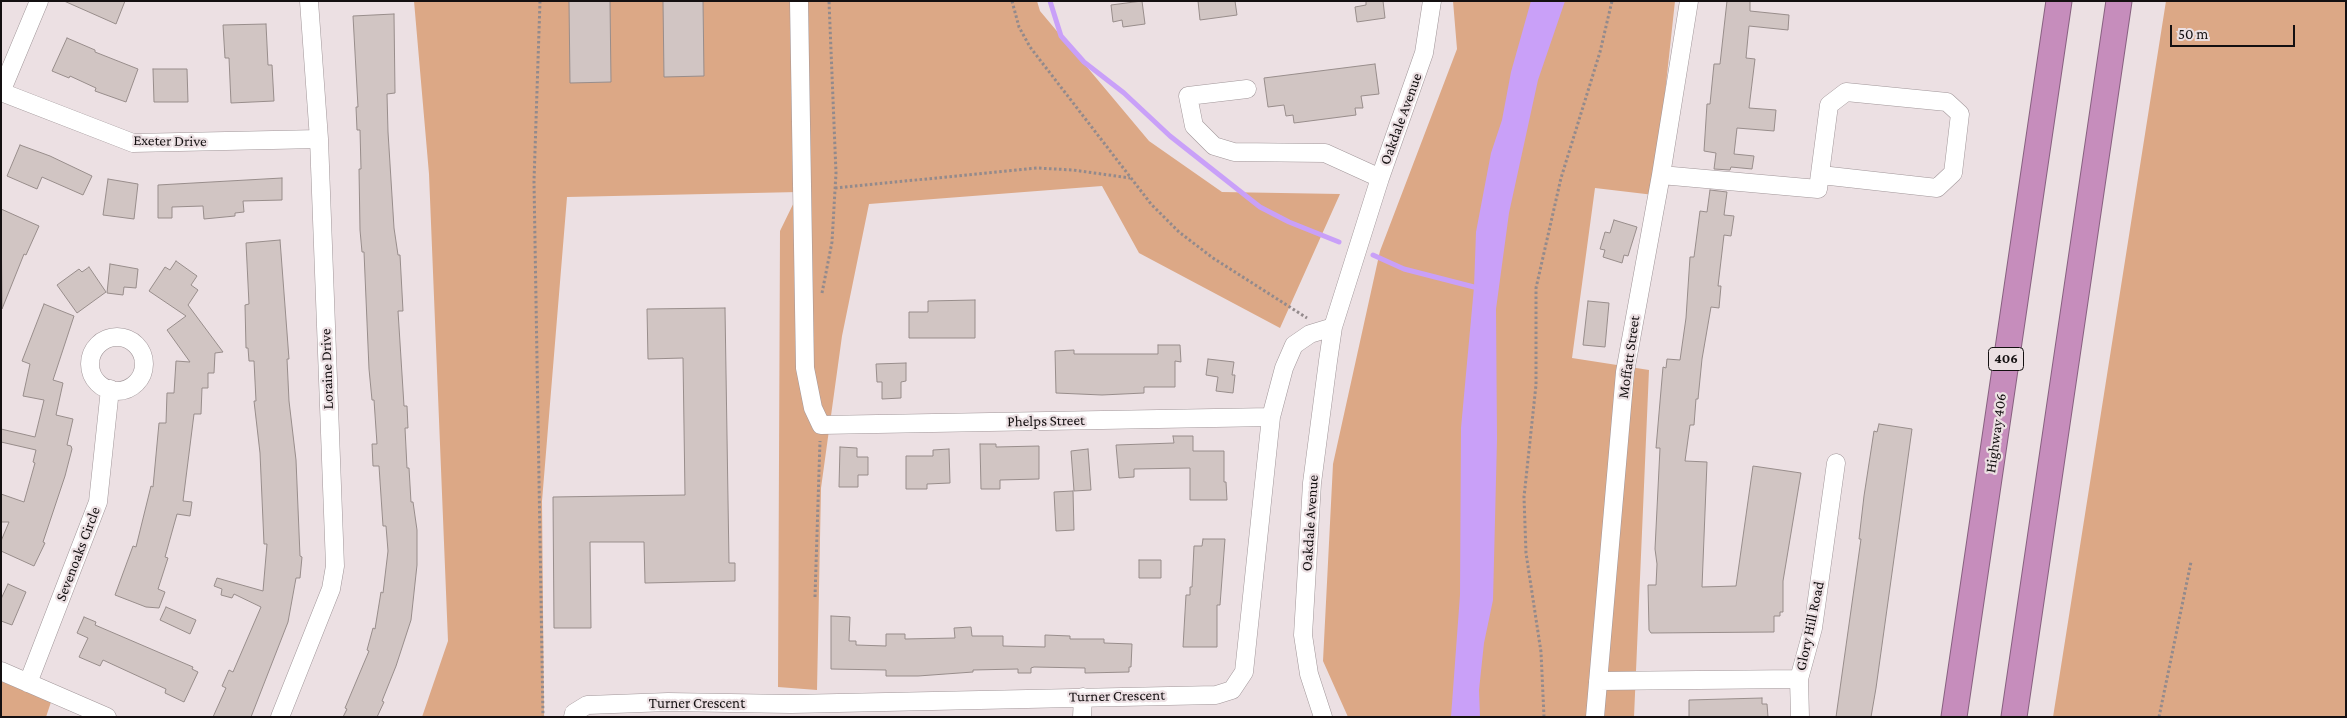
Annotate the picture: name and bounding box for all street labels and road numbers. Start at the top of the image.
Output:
street label: Oakdale Avenue [1376,71,1426,167]
street label: Exeter Drive [133,131,207,151]
street label: Moffatt Street [1614,314,1644,400]
street label: Loraine Drive [317,328,337,410]
road number: 406 [1988,348,2024,370]
street label: Highway 406 [1981,392,2011,474]
street label: Phelps Street [1007,411,1085,431]
street label: Oakdale Avenue [1298,474,1322,572]
street label: Sevenoaks Circle [52,504,104,604]
street label: Glory Hill Road [1792,580,1828,672]
street label: Turner Crescent [1069,686,1165,706]
street label: Turner Crescent [649,694,745,712]

